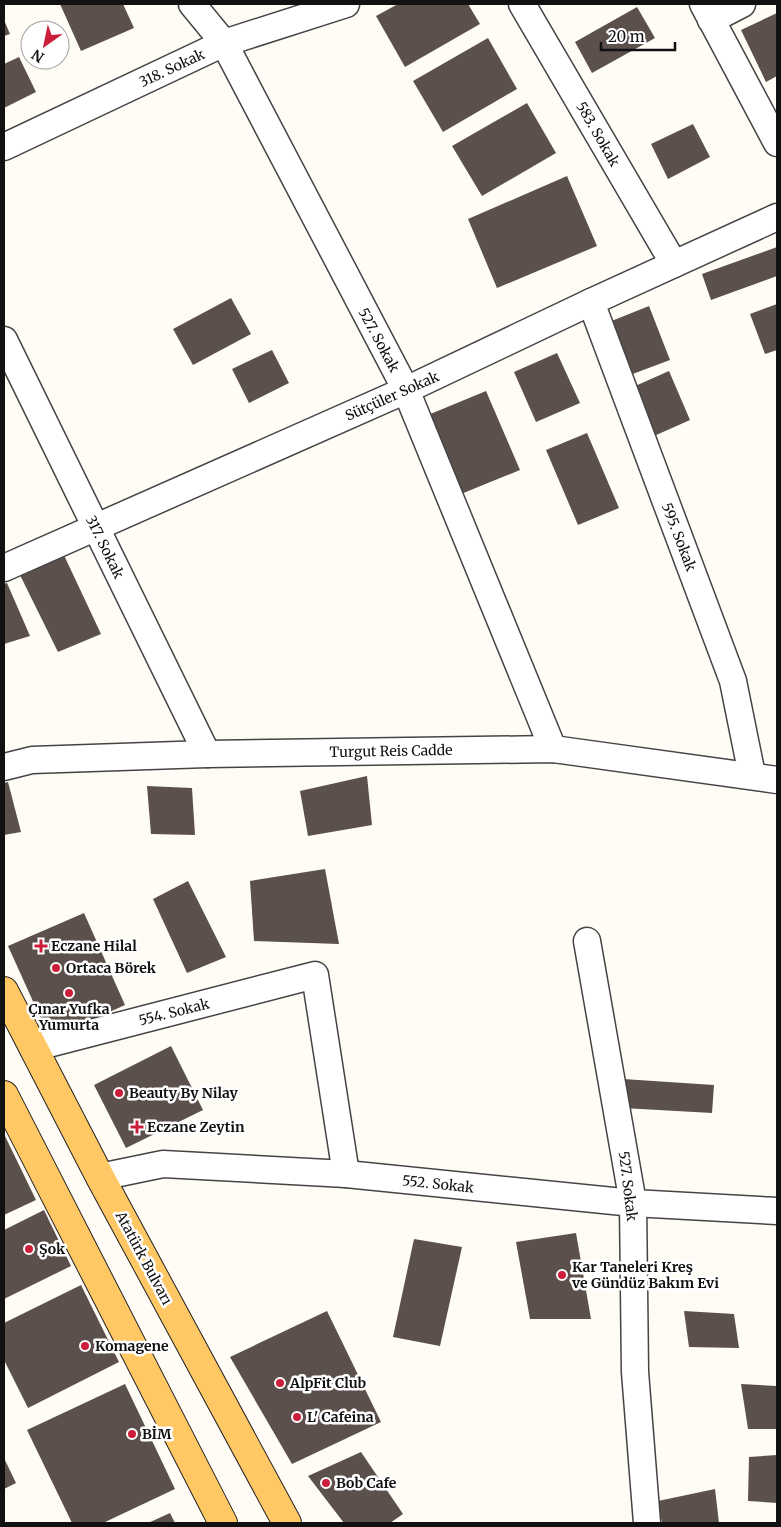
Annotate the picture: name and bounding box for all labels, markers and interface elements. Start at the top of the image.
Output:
north arrow [20,20,70,70]
scale bar [601,20,675,52]
text: 20 m [608,27,645,46]
text: N [28,45,47,66]
street label: 318. Sokak [136,45,208,91]
street label: 583. Sokak [572,98,624,170]
street label: 527. Sokak [355,305,404,375]
street label: Sütçüler Sokak [342,367,442,425]
street label: 595. Sokak [658,500,700,574]
street label: 317. Sokak [82,513,128,582]
street label: Turgut Reis Cadde [329,741,453,761]
place label: Eczane Hilal [51,937,137,955]
marker: Eczane Hilal [35,940,47,952]
place label: Ortaca Börek [66,959,157,977]
marker: Ortaca Börek [50,962,62,974]
marker: Çınar Yufka Yumurta [63,987,75,999]
street label: 554. Sokak [137,994,211,1029]
place label: Çınar Yufka Yumurta [28,1000,110,1034]
place label: Beauty By Nilay [129,1084,239,1102]
marker: Beauty By Nilay [113,1087,125,1099]
place label: Eczane Zeytin [147,1118,245,1136]
marker: Eczane Zeytin [131,1121,143,1133]
street label: 527. Sokak [615,1150,641,1222]
street label: 552. Sokak [401,1171,475,1197]
street label: Atatürk Bulvarı [111,1207,176,1308]
place label: Şok [39,1240,66,1258]
marker: Şok [23,1243,35,1255]
place label: Kar Taneleri Kreş ve Gündüz Bakım Evi [571,1258,719,1292]
marker: Kar Taneleri Kreş ve Gündüz Bakım Evi [556,1269,568,1281]
place label: Komagene [95,1337,169,1355]
marker: Komagene [79,1340,91,1352]
place label: AlpFit Club [289,1374,366,1392]
marker: AlpFit Club [274,1377,286,1389]
place label: L' Cafeina [307,1408,374,1426]
marker: L' Cafeina [291,1411,303,1423]
place label: BİM [142,1425,172,1443]
marker: BİM [126,1428,138,1440]
place label: Bob Cafe [336,1474,397,1492]
marker: Bob Cafe [320,1477,332,1489]

